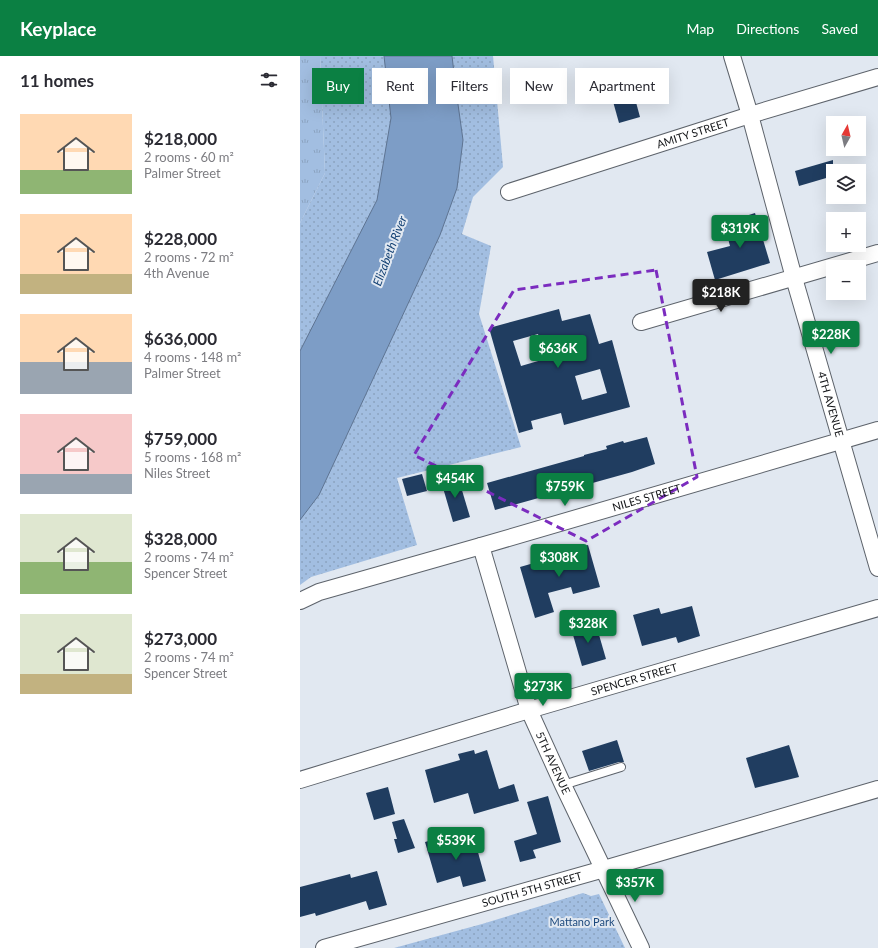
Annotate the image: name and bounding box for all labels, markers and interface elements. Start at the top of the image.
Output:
text: Keyplace [20,17,97,40]
text: Map [687,20,714,37]
text: Directions [736,20,799,37]
text: Saved [821,20,858,37]
chip: Buy [312,68,364,104]
chip: Rent [372,68,428,104]
chip: Filters [436,68,502,104]
chip: New [510,68,567,104]
chip: Apartment [575,68,669,104]
icon: filters [258,69,280,91]
text: 11 homes [20,70,94,91]
street label: AMITY STREET [655,115,731,150]
north arrow [826,116,866,156]
map controls [826,116,866,300]
text: $218,000 [144,128,217,149]
icon: home [52,130,100,178]
text: 2 rooms · 60 m² [144,149,234,165]
button: layers [826,164,866,204]
text: Palmer Street [144,165,221,181]
button: + [826,212,866,252]
water label: Elizabeth River [369,213,410,288]
pin: $319K [712,215,768,249]
text: $319K [720,220,760,236]
text: $228,000 [144,228,217,249]
icon: home [52,230,100,278]
text: 2 rooms · 72 m² [144,249,234,265]
button: − [826,260,866,300]
text: 4th Avenue [144,265,209,281]
pin: $218K [693,279,749,313]
text: $218K [701,284,741,300]
pin: $228K [803,321,859,355]
text: $228K [811,326,851,342]
text: $636,000 [144,328,217,349]
icon: home [52,330,100,378]
pin: $636K [530,335,586,369]
text: $636K [538,340,578,356]
text: 4 rooms · 148 m² [144,349,241,365]
text: Palmer Street [144,365,221,381]
street label: 4TH AVENUE [815,370,847,438]
text: $759,000 [144,428,217,449]
icon: home [52,430,100,478]
text: 5 rooms · 168 m² [144,449,241,465]
text: Niles Street [144,465,210,481]
pin: $454K [427,465,483,499]
text: $454K [435,470,475,486]
pin: $759K [537,473,593,507]
text: $759K [545,478,585,494]
street label: NILES STREET [611,481,683,513]
text: $328,000 [144,528,217,549]
icon: home [52,530,100,578]
pin: $308K [531,544,587,578]
text: 2 rooms · 74 m² [144,549,234,565]
text: $308K [539,549,579,565]
text: Spencer Street [144,565,227,581]
pin: $328K [560,610,616,644]
text: $328K [568,615,608,631]
text: $273,000 [144,628,217,649]
icon: home [52,630,100,678]
text: 2 rooms · 74 m² [144,649,234,665]
street label: SPENCER STREET [589,660,679,698]
text: Spencer Street [144,665,227,681]
pin: $273K [515,673,571,707]
text: $273K [523,678,563,694]
street label: 5TH AVENUE [534,729,573,796]
pin: $539K [428,827,484,861]
text: $539K [436,832,476,848]
street label: SOUTH 5TH STREET [480,868,584,909]
pin: $357K [607,869,663,903]
text: $357K [615,874,655,890]
park label: Mattano Park [549,915,615,928]

